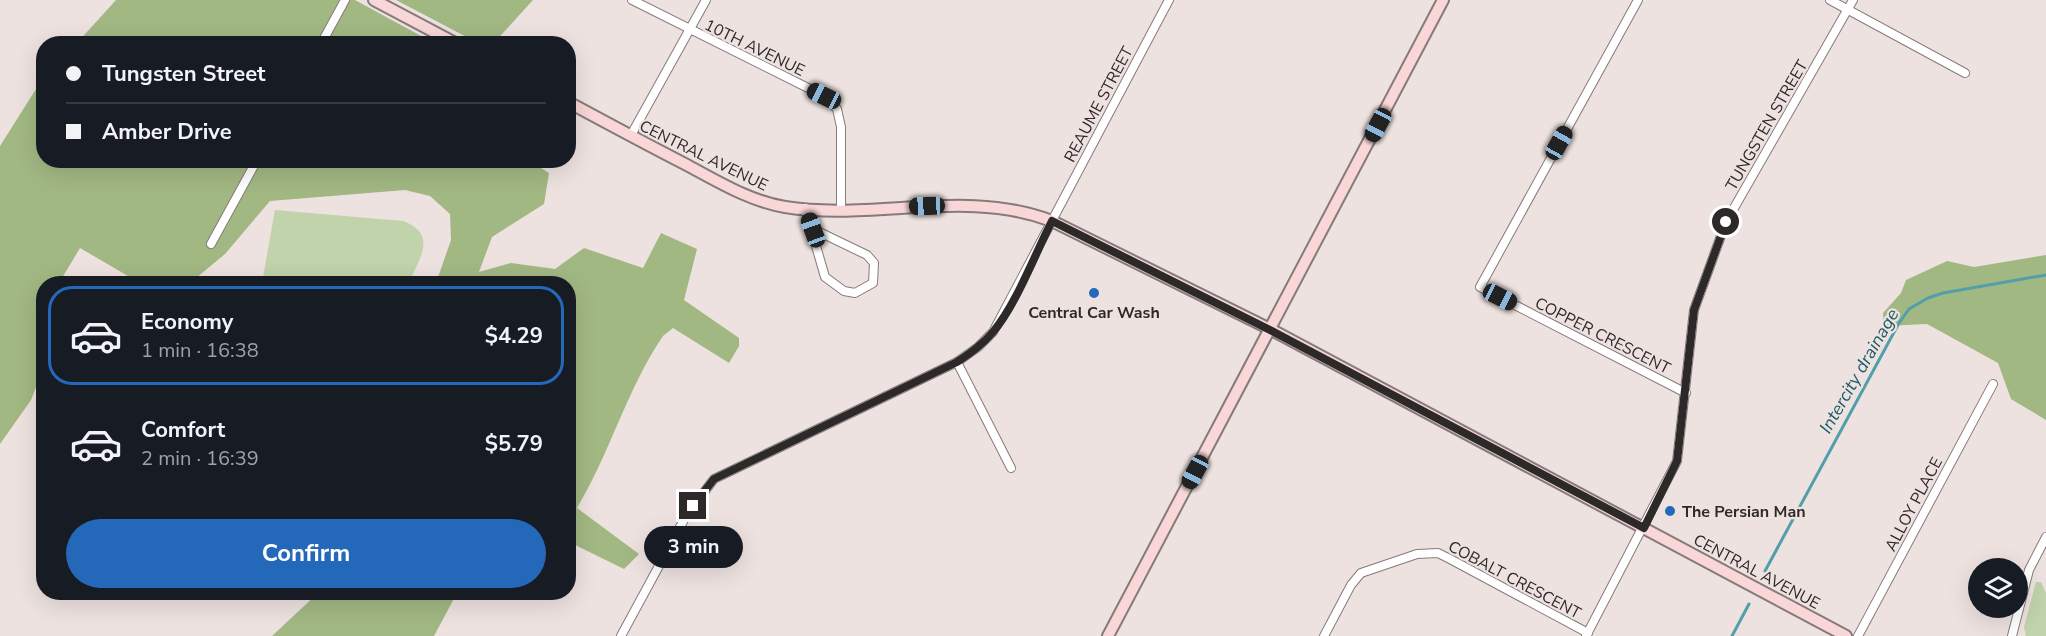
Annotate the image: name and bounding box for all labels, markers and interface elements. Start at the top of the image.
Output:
street label: 10TH AVENUE [701,14,808,82]
street label: REAUME STREET [1059,42,1139,166]
street label: TUNGSTEN STREET [1721,56,1813,195]
text: Tungsten Street [102,59,266,89]
car [804,80,844,112]
car [1362,105,1394,145]
street label: CENTRAL AVENUE [636,115,772,197]
text: Amber Drive [102,117,232,147]
car [1542,123,1576,163]
car [909,196,945,216]
route start [1712,208,1739,235]
car [798,210,828,250]
car [1480,281,1520,313]
marker: Central Car Wash [1087,286,1101,300]
street label: COPPER CRESCENT [1531,292,1674,380]
place label: Central Car Wash [1028,302,1160,324]
water label: Intercity drainage [1814,304,1905,438]
text: Economy [141,307,233,337]
icon: car [69,309,123,363]
text: $4.29 [485,321,543,351]
text: 1 min · 16:38 [141,337,259,364]
text: Comfort [141,415,225,445]
icon: car [69,417,123,471]
text: $5.79 [485,429,543,459]
text: 2 min · 16:39 [141,445,259,472]
car [1179,452,1211,492]
street label: ALLOY PLACE [1880,454,1948,555]
route end [679,492,706,519]
place label: The Persian Man [1682,501,1806,523]
marker: The Persian Man [1663,504,1677,518]
button: Confirm [66,519,546,588]
callout: 3 min [644,527,742,569]
street label: CENTRAL AVENUE [1689,529,1824,615]
text: 3 min [668,533,719,560]
street label: COBALT CRESCENT [1444,536,1585,624]
map controls [1968,558,2028,618]
button: layers [1968,558,2028,618]

